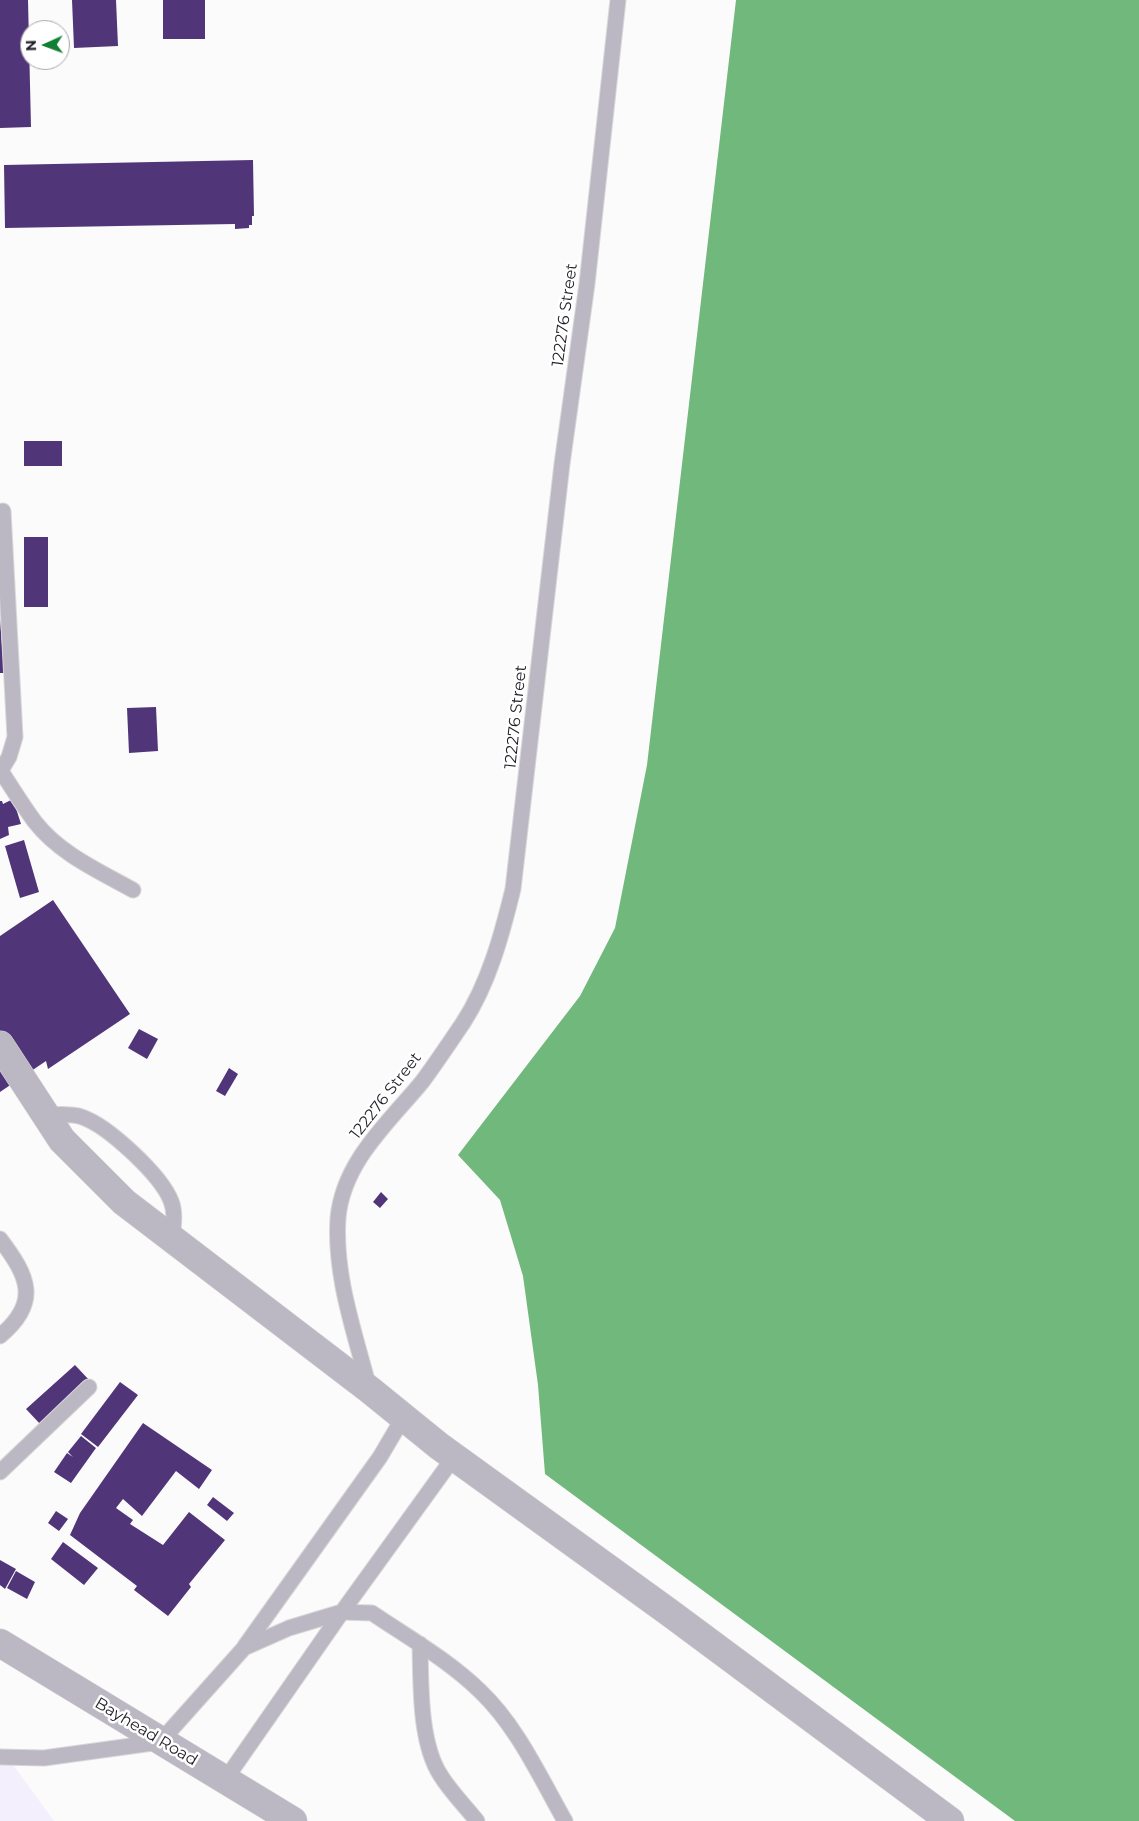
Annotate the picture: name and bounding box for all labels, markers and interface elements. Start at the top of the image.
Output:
north arrow [20,20,70,70]
text: N [22,40,40,51]
street label: 122276 Street [548,262,582,368]
street label: 122276 Street [501,664,531,770]
street label: 122276 Street [346,1049,426,1143]
street label: Bayhead Road [91,1694,201,1770]

